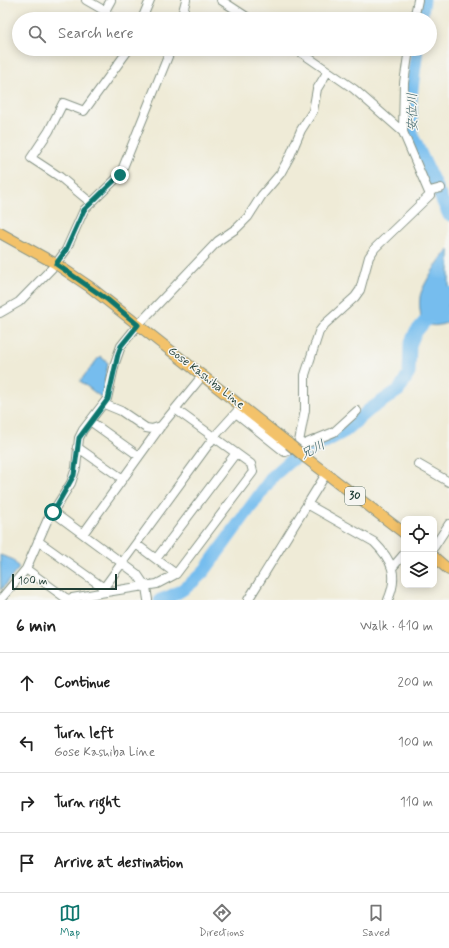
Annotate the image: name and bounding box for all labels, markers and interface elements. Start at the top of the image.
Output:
search box [12,12,437,56]
icon: search [26,23,48,45]
text: Search here [58,24,134,44]
water label: 安位川 [404,92,422,132]
route end [111,166,129,184]
street label: Gose Kashiba Line [164,343,248,413]
water label: 兄川 [298,437,328,463]
road number: 30 [345,487,365,505]
route start [44,503,62,521]
map controls [401,516,437,588]
button: locate [401,516,437,552]
button: layers [401,552,437,588]
scale bar [12,572,117,591]
text: 100 m [18,574,48,588]
text: 6 min [16,615,56,637]
text: Walk · 410 m [360,618,433,635]
icon: ahead [16,672,38,694]
text: Continue [54,673,110,693]
text: 200 m [398,674,433,691]
text: Turn left [54,724,114,744]
icon: left [16,732,38,754]
text: 100 m [398,734,433,751]
text: Gose Kashiba Line [54,744,155,761]
icon: right [16,792,38,814]
text: Turn right [54,793,121,813]
text: 110 m [400,794,433,811]
icon: arrive [16,852,38,874]
text: Arrive at destination [54,853,183,873]
tab: Map [59,902,81,940]
tab: Directions [199,902,244,940]
tab: Saved [362,902,390,940]

